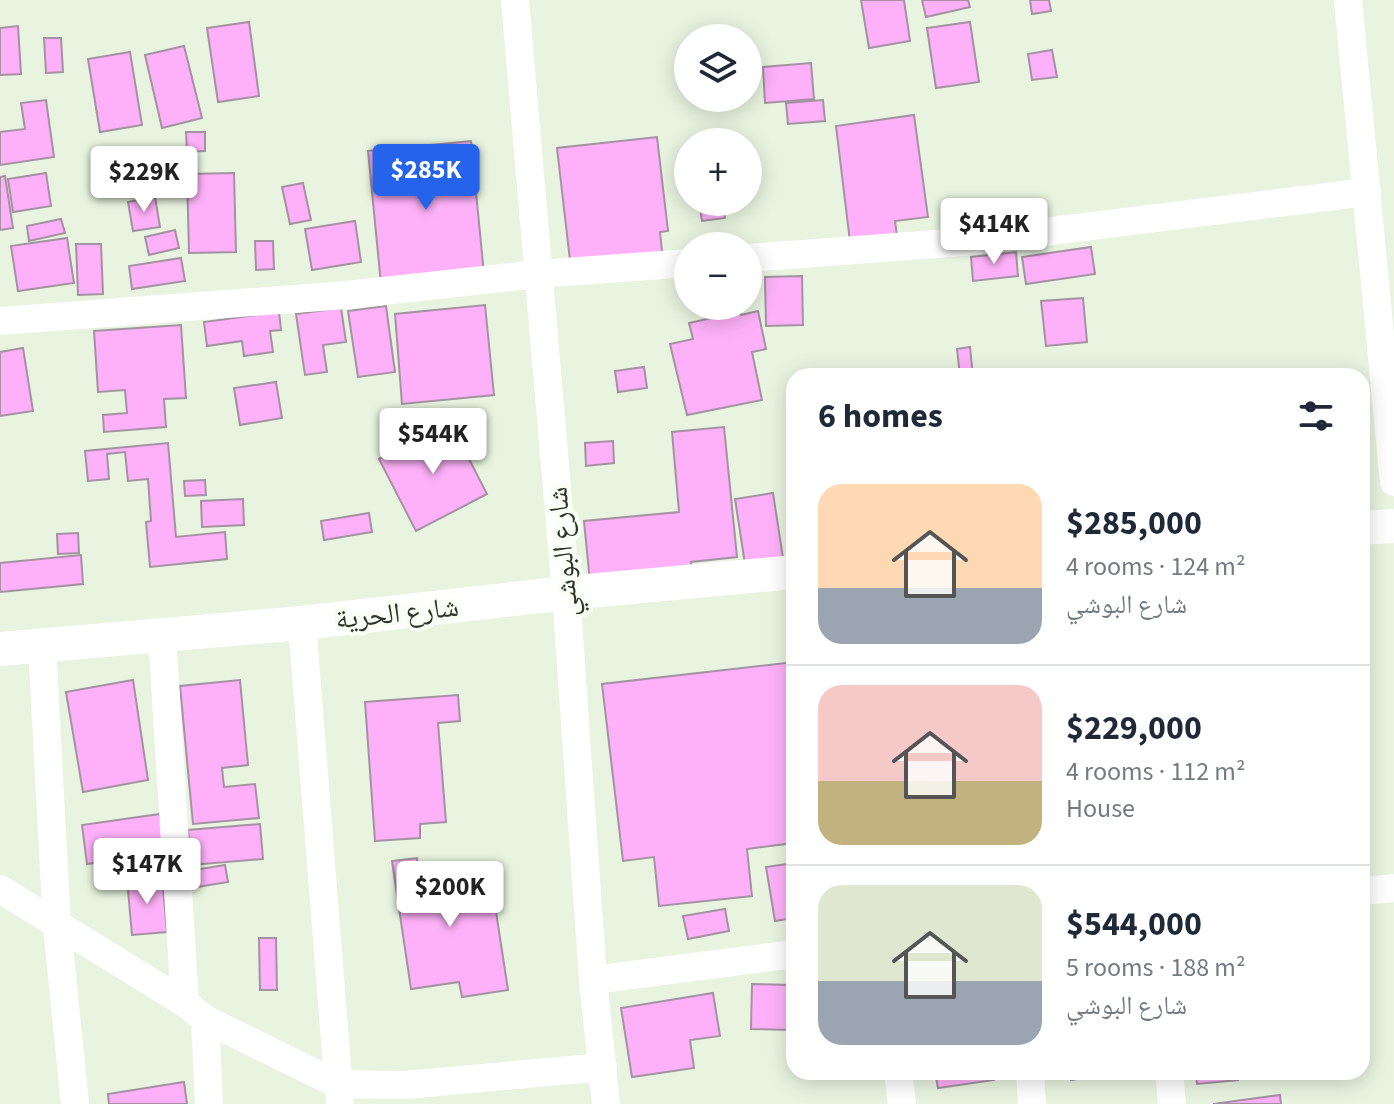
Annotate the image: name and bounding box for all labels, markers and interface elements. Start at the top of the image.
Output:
map controls [674,24,762,320]
button: layers [674,24,762,112]
button: + [674,128,762,216]
pin: $285K [370,144,482,212]
pin: $229K [88,146,200,214]
text: $285K [391,151,461,188]
text: $229K [109,153,179,190]
pin: $414K [938,198,1050,266]
text: $414K [959,205,1029,242]
button: − [674,232,762,320]
text: 6 homes [818,392,943,441]
icon: filters [1294,394,1338,438]
pin: $544K [377,408,489,476]
text: $544K [398,415,468,452]
street label: شارع البوشي [537,485,591,619]
text: $285,000 [1066,499,1202,548]
icon: home [882,516,978,612]
text: 4 rooms · 124 m² [1066,548,1245,585]
text: شارع البوشي [1066,586,1187,623]
street label: شارع الحرية [334,587,461,639]
text: $229,000 [1066,704,1202,753]
icon: home [882,717,978,813]
text: 4 rooms · 112 m² [1066,753,1245,790]
text: House [1066,790,1135,827]
pin: $147K [91,838,203,906]
text: $147K [112,845,182,882]
pin: $200K [394,861,506,929]
text: $200K [415,868,485,905]
text: $544,000 [1066,900,1202,949]
icon: home [882,917,978,1013]
text: 5 rooms · 188 m² [1066,949,1245,986]
text: شارع البوشي [1066,987,1187,1024]

